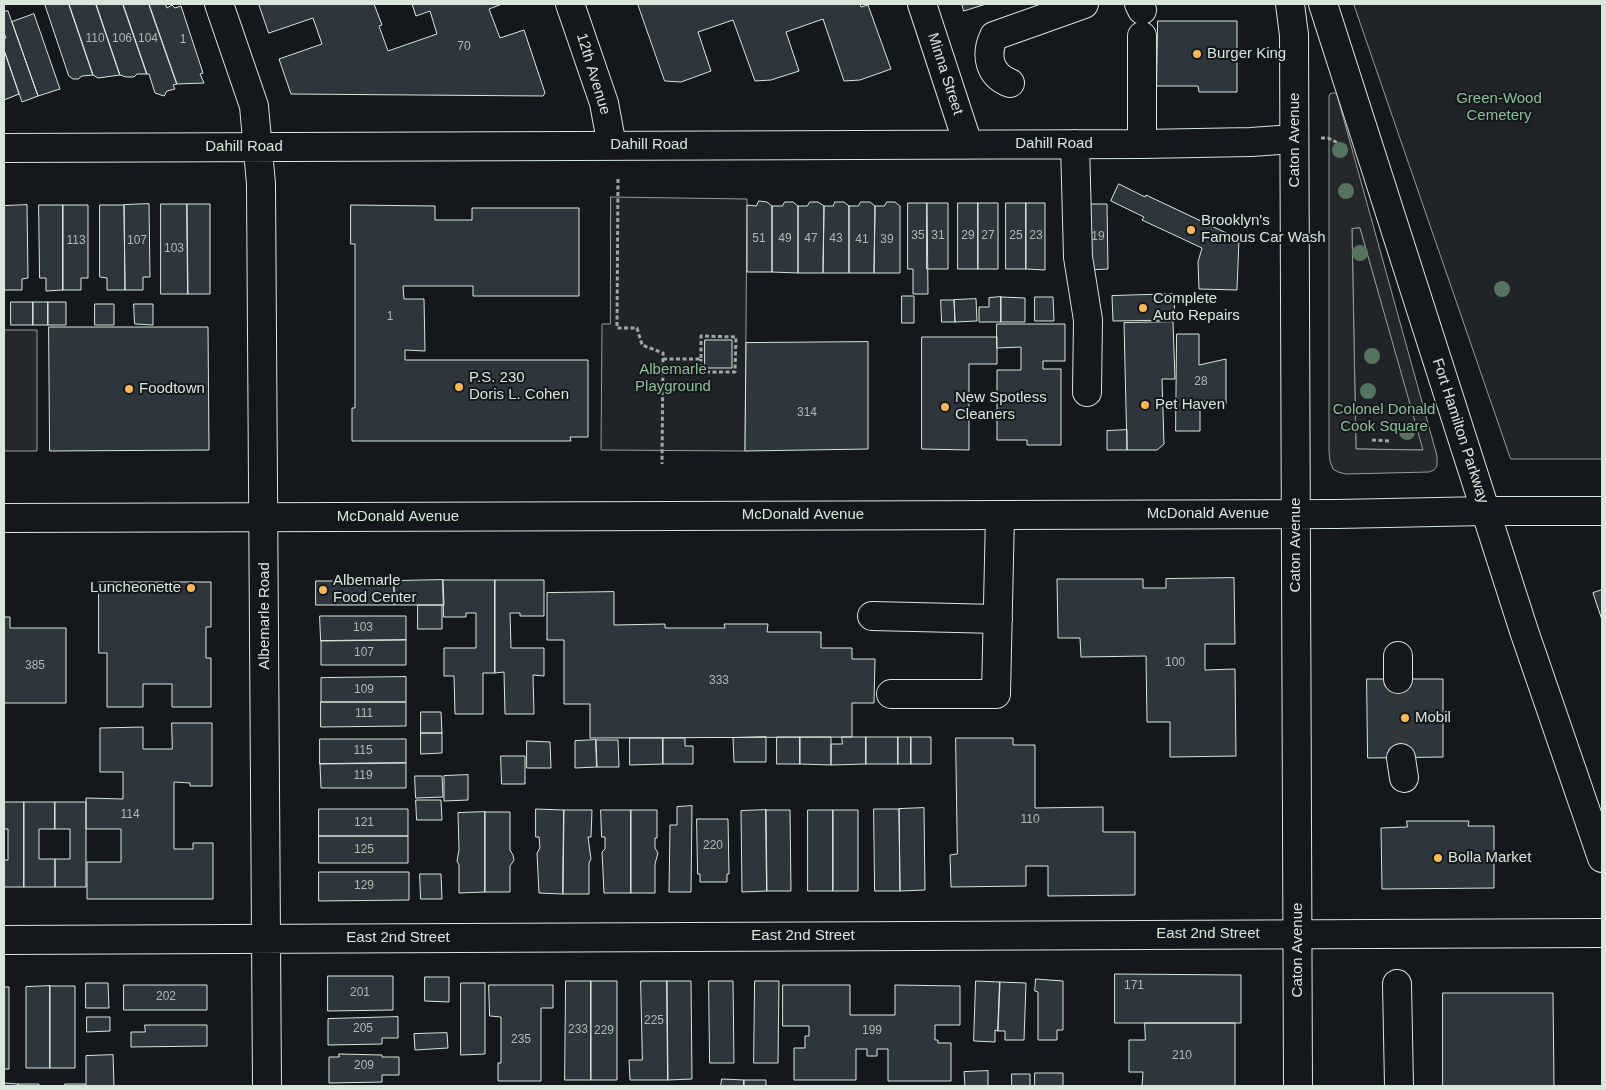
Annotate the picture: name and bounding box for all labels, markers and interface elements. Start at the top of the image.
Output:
street label: 12th Avenue [572,31,614,117]
street label: Minna Street [923,31,967,117]
house number: 110 [85,32,105,46]
house number: 106 [112,32,132,46]
house number: 104 [138,32,158,46]
house number: 1 [180,33,186,47]
house number: 70 [457,40,471,54]
place label: Burger King [1207,45,1286,63]
marker: Burger King [1191,48,1203,60]
park label: Green-Wood Cemetery [1456,90,1542,125]
street label: Caton Avenue [1286,93,1304,187]
street label: Dahill Road [1015,135,1093,153]
street label: Dahill Road [610,136,688,154]
street label: Dahill Road [205,138,283,156]
place label: Brooklyn's Famous Car Wash [1201,212,1325,247]
marker: Brooklyn's Famous Car Wash [1185,224,1197,236]
house number: 35 [911,229,925,243]
house number: 31 [931,229,945,243]
house number: 29 [961,229,975,243]
house number: 27 [981,229,995,243]
house number: 25 [1009,229,1023,243]
house number: 23 [1029,229,1043,243]
house number: 19 [1091,230,1105,244]
house number: 51 [752,232,766,246]
house number: 49 [778,232,792,246]
house number: 47 [804,232,818,246]
house number: 43 [829,232,843,246]
house number: 41 [855,233,869,247]
house number: 39 [880,233,894,247]
house number: 113 [66,234,86,248]
house number: 107 [127,234,147,248]
house number: 103 [164,242,184,256]
place label: Complete Auto Repairs [1153,290,1240,325]
marker: Complete Auto Repairs [1137,302,1149,314]
house number: 1 [387,310,393,324]
street label: Fort Hamilton Parkway [1428,356,1492,506]
park label: Albemarle Playground [635,361,711,396]
place label: P.S. 230 Doris L. Cohen [469,369,569,404]
house number: 28 [1194,375,1208,389]
place label: Foodtown [139,380,205,398]
marker: P.S. 230 Doris L. Cohen [453,381,465,393]
marker: Foodtown [123,383,135,395]
place label: New Spotless Cleaners [955,389,1047,424]
place label: Pet Haven [1155,396,1225,414]
marker: Pet Haven [1139,399,1151,411]
marker: New Spotless Cleaners [939,401,951,413]
park label: Colonel Donald Cook Square [1333,401,1435,436]
house number: 314 [797,406,817,420]
street label: Caton Avenue [1287,498,1305,592]
street label: McDonald Avenue [1147,505,1269,523]
street label: McDonald Avenue [742,506,864,524]
street label: McDonald Avenue [337,508,459,526]
street label: Albemarle Road [256,562,274,670]
place label: Albemarle Food Center [333,572,416,607]
place label: Luncheonette [90,579,181,597]
marker: Luncheonette [185,582,197,594]
marker: Albemarle Food Center [317,584,329,596]
house number: 103 [353,621,373,635]
house number: 107 [354,646,374,660]
house number: 100 [1165,656,1185,670]
house number: 385 [25,659,45,673]
house number: 333 [709,674,729,688]
house number: 109 [354,683,374,697]
house number: 111 [355,707,373,721]
place label: Mobil [1415,709,1451,727]
marker: Mobil [1399,712,1411,724]
house number: 115 [353,744,373,758]
house number: 119 [353,769,373,783]
house number: 114 [120,808,140,822]
house number: 110 [1020,813,1040,827]
house number: 121 [354,816,374,830]
house number: 220 [703,839,723,853]
house number: 125 [354,843,374,857]
place label: Bolla Market [1448,849,1531,867]
marker: Bolla Market [1432,852,1444,864]
house number: 129 [354,879,374,893]
street label: Caton Avenue [1289,903,1307,997]
street label: East 2nd Street [1156,925,1260,943]
street label: East 2nd Street [751,927,855,945]
street label: East 2nd Street [346,929,450,947]
house number: 171 [1124,979,1144,993]
house number: 201 [350,986,370,1000]
house number: 202 [156,990,176,1004]
house number: 225 [644,1014,664,1028]
house number: 205 [353,1022,373,1036]
house number: 233 [568,1023,588,1037]
house number: 229 [594,1024,614,1038]
house number: 199 [862,1024,882,1038]
house number: 235 [511,1033,531,1047]
house number: 210 [1172,1049,1192,1063]
house number: 209 [354,1059,374,1073]

